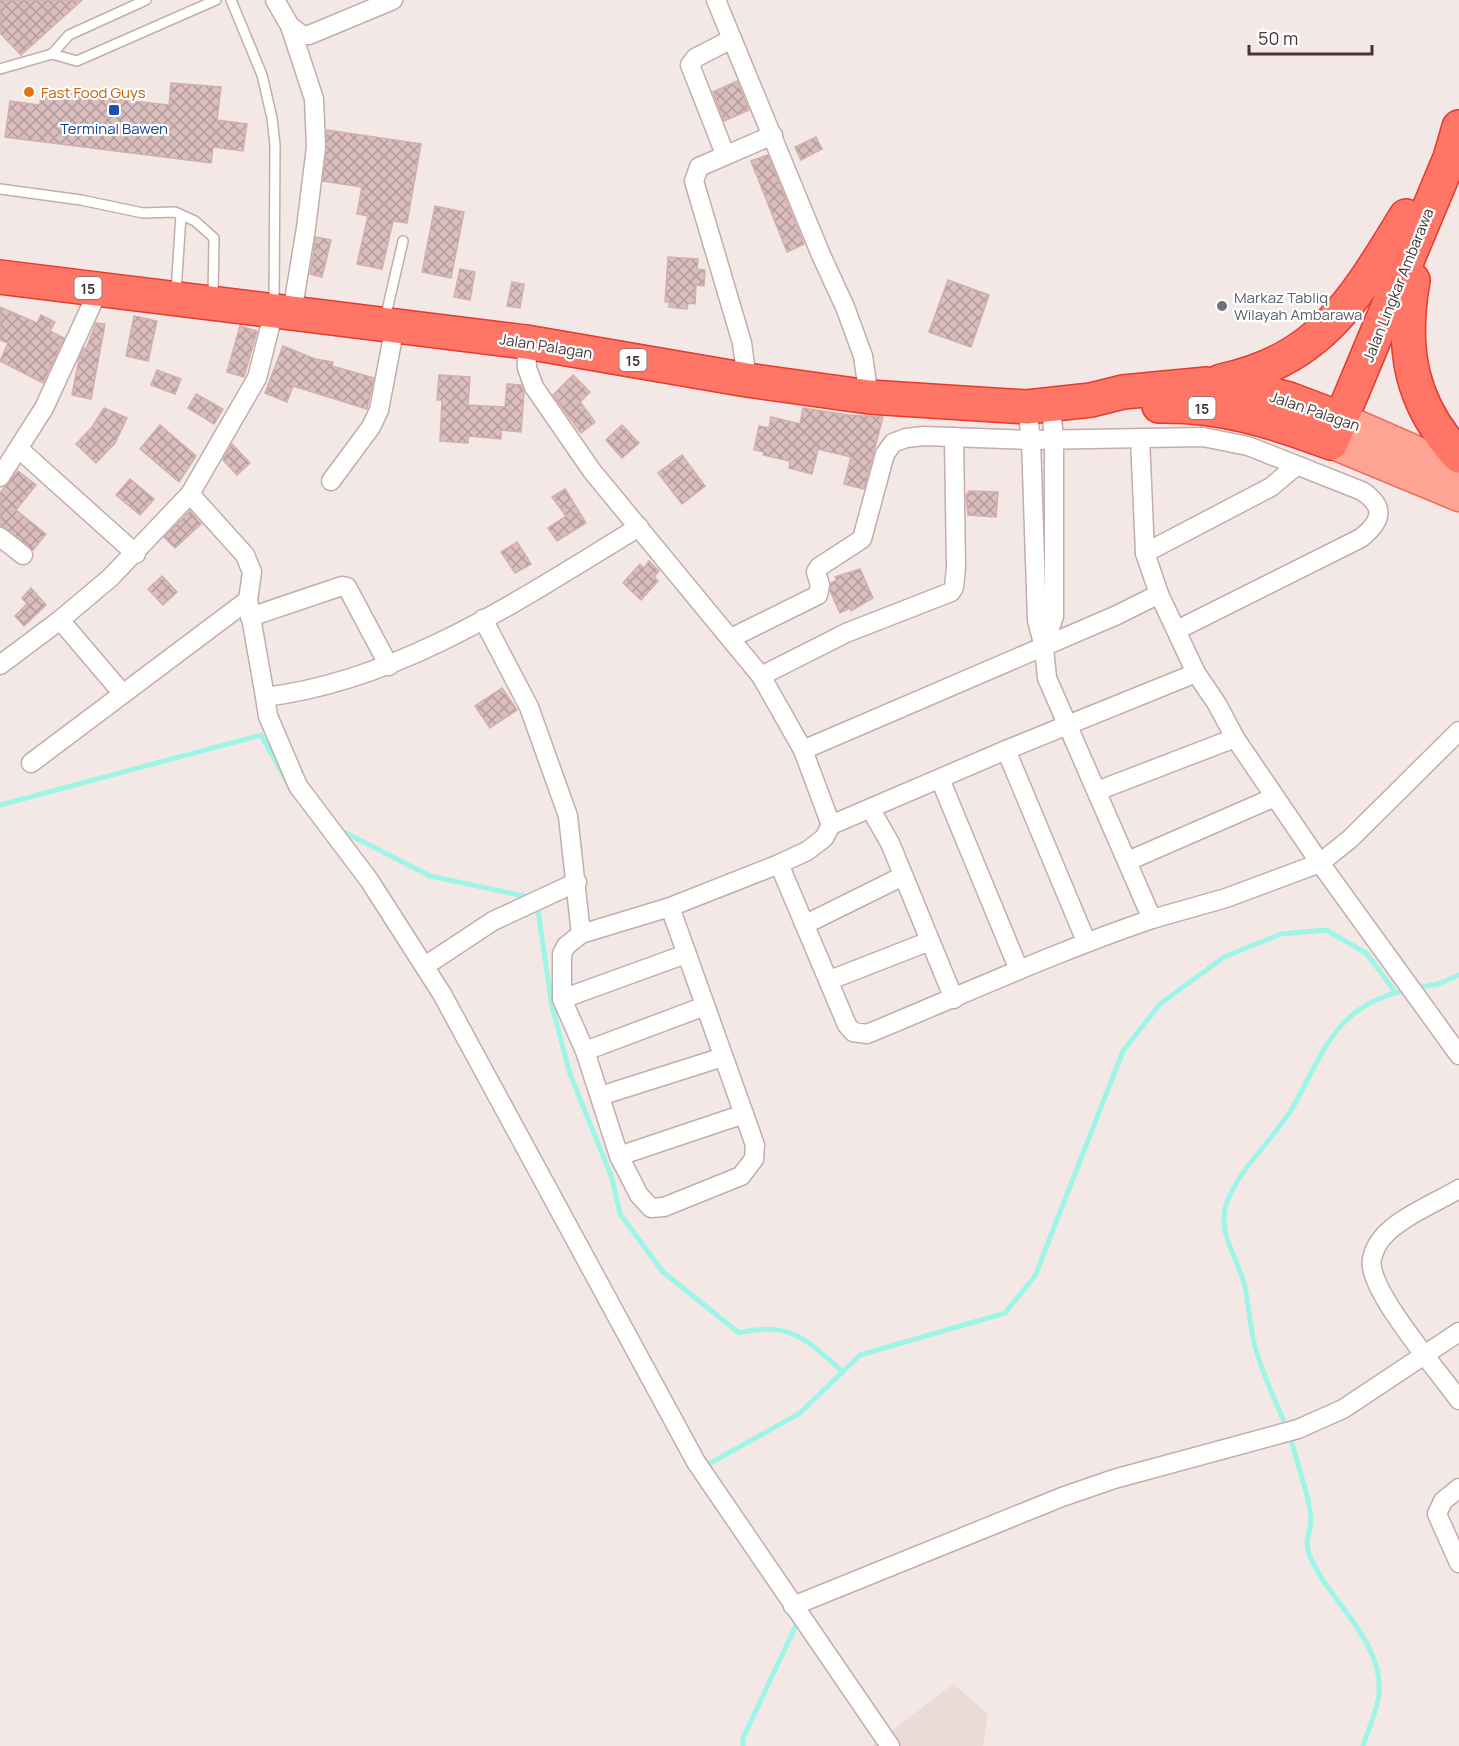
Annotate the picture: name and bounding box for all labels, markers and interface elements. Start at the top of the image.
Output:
scale bar [1249,18,1372,56]
text: 50 m [1258,26,1298,50]
place label: Fast Food Guys [41,82,146,103]
marker: Fast Food Guys [22,85,36,99]
marker: Terminal Bawen [107,103,121,117]
place label: Terminal Bawen [60,118,168,139]
street label: Jalan Lingkar Ambarawa [1358,205,1438,365]
road number: 15 [74,277,101,299]
place label: Markaz Tabliq Wilayah Ambarawa [1234,287,1362,325]
marker: Markaz Tabliq Wilayah Ambarawa [1215,299,1229,313]
street label: Jalan Palagan [498,328,594,364]
road number: 15 [620,349,646,371]
street label: Jalan Palagan [1267,386,1363,436]
road number: 15 [1188,397,1216,419]

